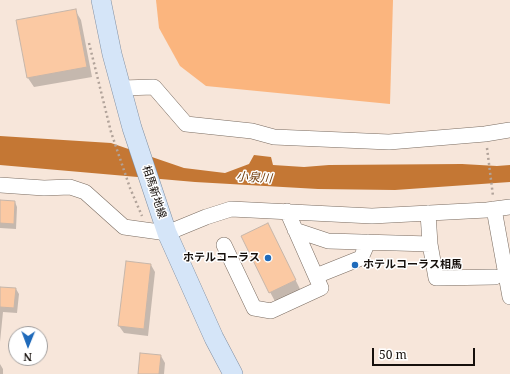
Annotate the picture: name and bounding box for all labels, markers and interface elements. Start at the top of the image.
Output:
street label: 相馬新地線 [139,164,169,220]
water label: 小泉川 [236,170,272,186]
place label: ホテルコーラス [183,251,260,265]
marker: ホテルコーラス [263,253,273,263]
place label: ホテルコーラス相馬 [363,258,462,272]
marker: ホテルコーラス相馬 [350,260,360,270]
north arrow [8,326,48,366]
scale bar [374,340,477,366]
text: 50 m [379,346,407,363]
text: N [23,350,32,365]

